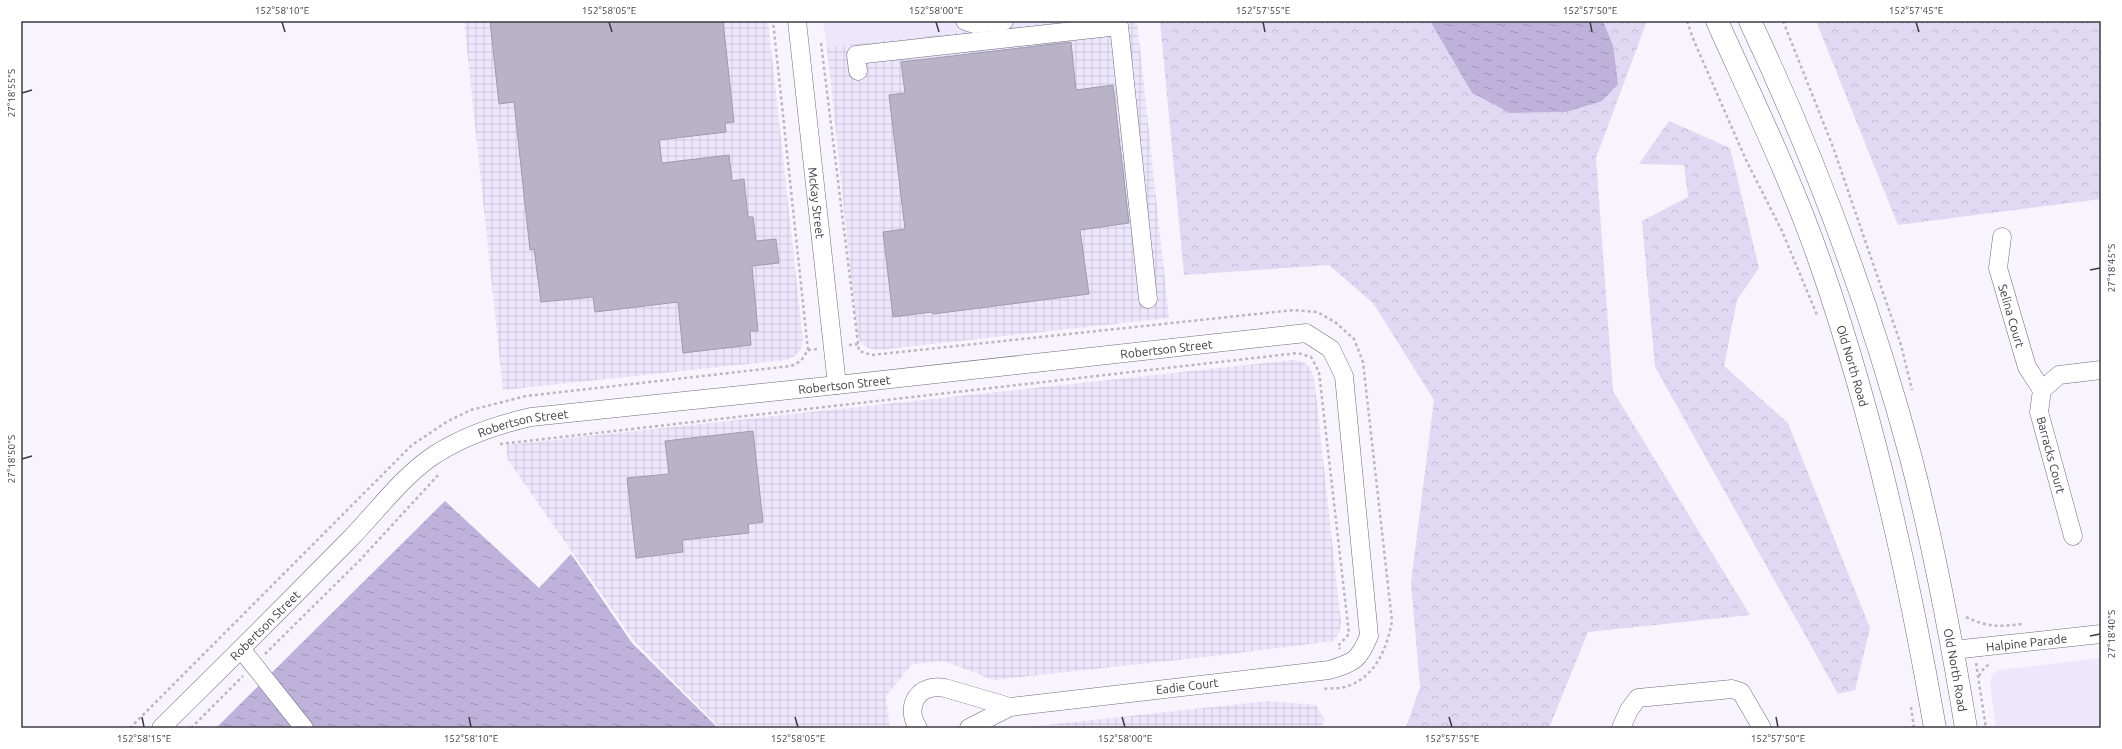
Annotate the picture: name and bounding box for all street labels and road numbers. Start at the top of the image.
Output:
street label: McKay Street [807,167,827,239]
street label: Selina Court [1997,283,2027,349]
street label: Old North Road [1835,323,1871,408]
street label: Robertson Street [1119,337,1213,360]
street label: Robertson Street [797,373,891,396]
street label: Robertson Street [476,407,569,439]
street label: Barracks Court [2034,415,2068,495]
street label: Robertson Street [227,587,302,662]
street label: Old North Road [1942,627,1970,713]
street label: Halpine Parade [1985,631,2068,653]
street label: Eadie Court [1155,676,1219,696]

